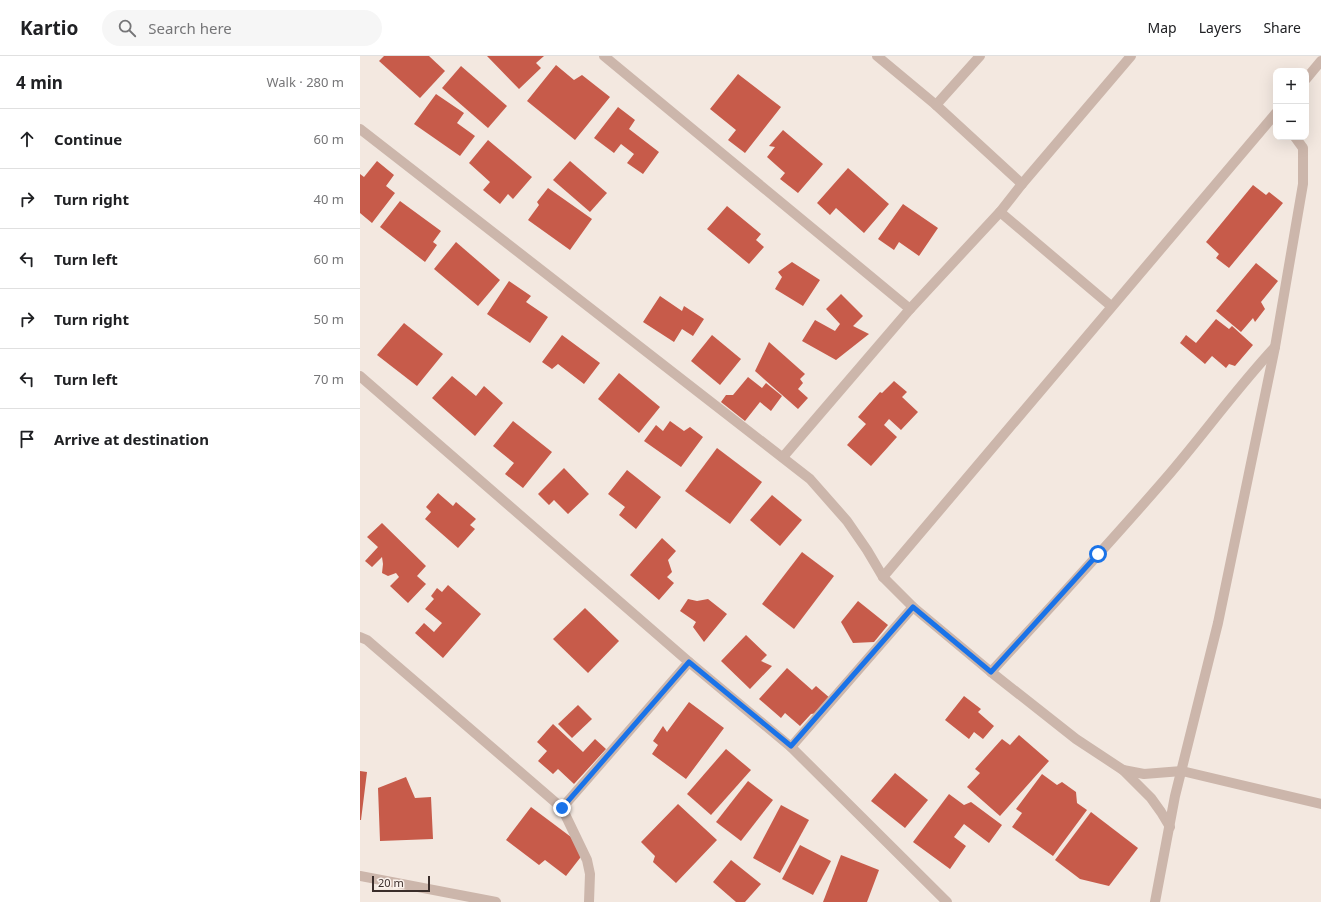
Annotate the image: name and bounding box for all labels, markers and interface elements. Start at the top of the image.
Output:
search box [102,10,382,46]
text: Kartio [20,15,78,41]
icon: search [116,17,138,39]
text: Search here [148,18,232,38]
text: Map [1148,18,1177,37]
text: Layers [1199,18,1241,37]
text: Share [1263,18,1301,37]
map controls [1273,68,1309,140]
button: + [1273,68,1309,104]
text: 4 min [16,71,63,94]
text: Walk · 280 m [266,73,344,91]
button: − [1273,104,1309,140]
icon: ahead [16,128,38,150]
text: Continue [54,129,122,149]
text: 60 m [314,130,344,148]
icon: right [16,188,38,210]
text: Turn right [54,189,129,209]
text: 40 m [314,190,344,208]
icon: left [16,248,38,270]
text: Turn left [54,249,118,269]
text: 60 m [314,250,344,268]
icon: right [16,308,38,330]
text: Turn right [54,309,129,329]
text: 50 m [314,310,344,328]
icon: left [16,368,38,390]
text: Turn left [54,369,118,389]
text: 70 m [314,370,344,388]
icon: arrive [16,428,38,450]
text: Arrive at destination [54,429,209,449]
route start [1089,545,1107,563]
route end [553,799,571,817]
scale bar [372,874,430,893]
text: 20 m [378,875,404,890]

